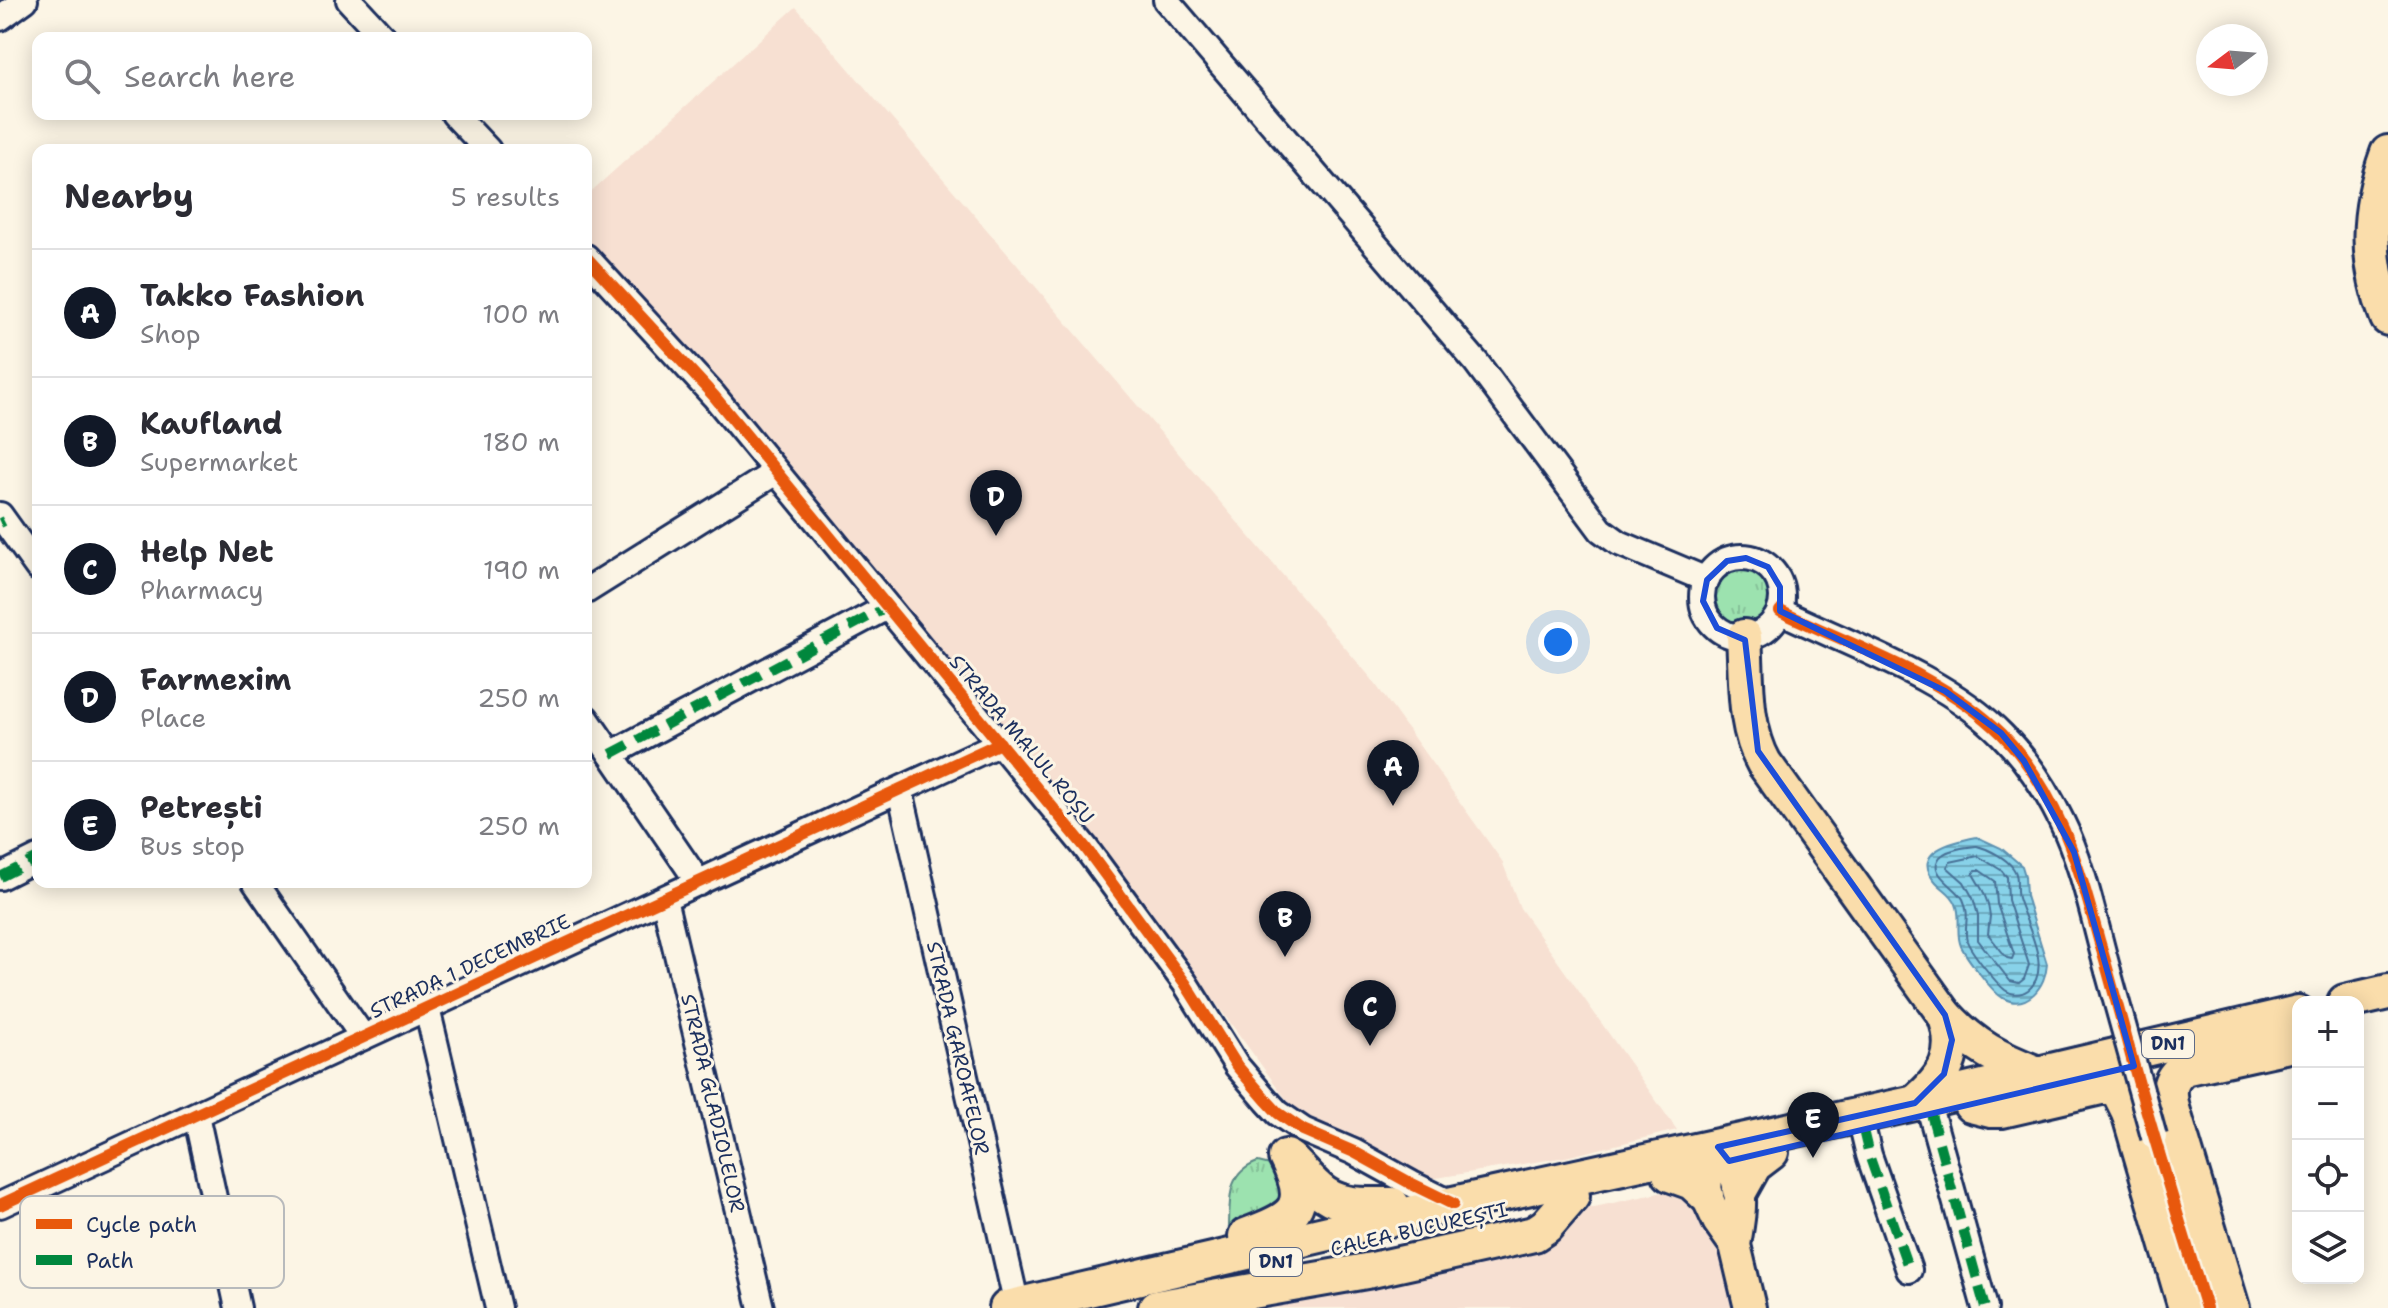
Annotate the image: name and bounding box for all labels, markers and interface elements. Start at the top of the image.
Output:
north arrow [2196,24,2268,96]
search box [32,32,592,120]
icon: search [60,54,104,98]
text: Search here [124,56,295,97]
text: Nearby [64,173,194,219]
text: 5 results [451,179,560,214]
text: Takko Fashion [140,275,364,316]
text: A [80,296,100,331]
text: 100 m [482,296,560,331]
text: Shop [140,316,201,351]
text: Kaufland [140,403,283,444]
text: B [82,424,98,459]
text: 180 m [482,424,560,459]
text: Supermarket [140,444,298,479]
pin: D [970,470,1022,536]
text: Help Net [140,531,274,572]
text: C [82,552,98,587]
text: 190 m [483,552,560,587]
text: Pharmacy [140,572,264,607]
your location [1538,622,1578,662]
street label: STRADA MALUL ROȘU [943,649,1100,829]
text: Farmexim [140,659,291,700]
text: D [81,680,99,715]
text: 250 m [477,680,560,715]
text: Place [140,700,206,735]
pin: A [1367,740,1419,806]
text: Petrești [140,787,263,828]
text: E [81,808,99,843]
text: 250 m [477,808,560,843]
text: Bus stop [140,828,245,863]
pin: B [1259,891,1311,957]
street label: STRADA 1 DECEMBRIE [365,908,575,1024]
street label: STRADA GAROAFELOR [921,939,995,1158]
pin: C [1344,980,1396,1046]
street label: STRADA GLADIOLELOR [675,991,751,1215]
map controls [2292,996,2364,1284]
button: + [2292,996,2364,1068]
road number: DN1 [2142,1030,2194,1058]
button: − [2292,1068,2364,1140]
pin: E [1787,1092,1839,1158]
button: locate [2292,1140,2364,1212]
legend [20,1196,284,1288]
street label: CALEA BUCUREȘTI [1328,1196,1510,1263]
text: Cycle path [86,1210,197,1239]
button: layers [2292,1212,2364,1284]
text: Path [86,1246,134,1275]
road number: DN1 [1250,1248,1302,1276]

